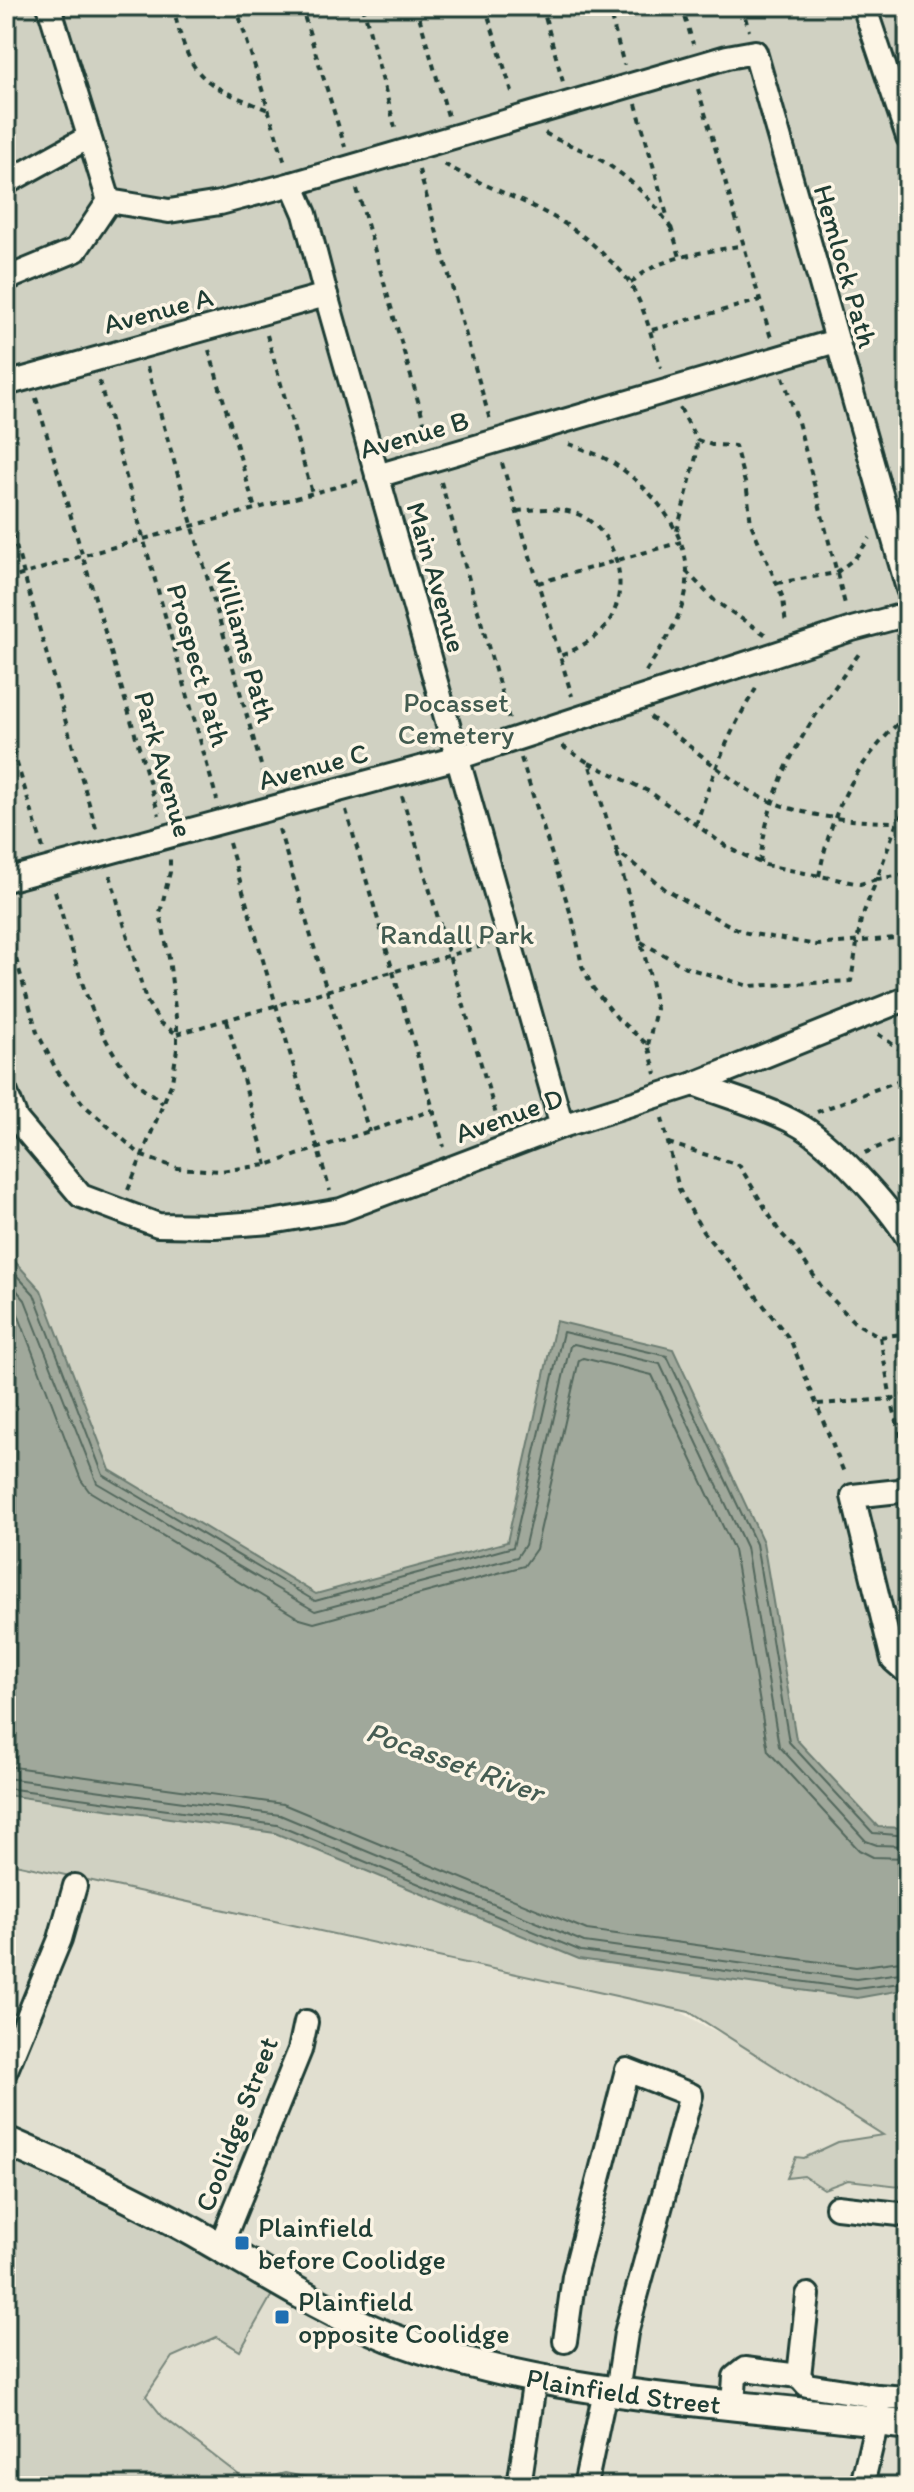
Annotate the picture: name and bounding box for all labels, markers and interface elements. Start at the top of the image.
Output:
street label: Hemlock Path [806,180,886,352]
street label: Avenue A [100,279,216,341]
street label: Avenue B [356,402,472,466]
street label: Main Avenue [399,498,475,656]
street label: Williams Path [206,558,284,727]
street label: Prospect Path [160,580,238,750]
park label: Pocasset Cemetery [398,685,514,751]
street label: Park Avenue [127,687,201,841]
street label: Avenue C [255,735,371,797]
park label: Randall Park [380,917,534,951]
street label: Avenue D [450,1080,568,1150]
water label: Pocasset River [362,1712,552,1812]
street label: Coolidge Street [187,2032,285,2216]
place label: Plainfield before Coolidge [258,2210,446,2276]
marker: Plainfield before Coolidge [233,2234,251,2252]
place label: Plainfield opposite Coolidge [298,2284,510,2350]
marker: Plainfield opposite Coolidge [273,2308,291,2326]
street label: Plainfield Street [523,2360,723,2421]

